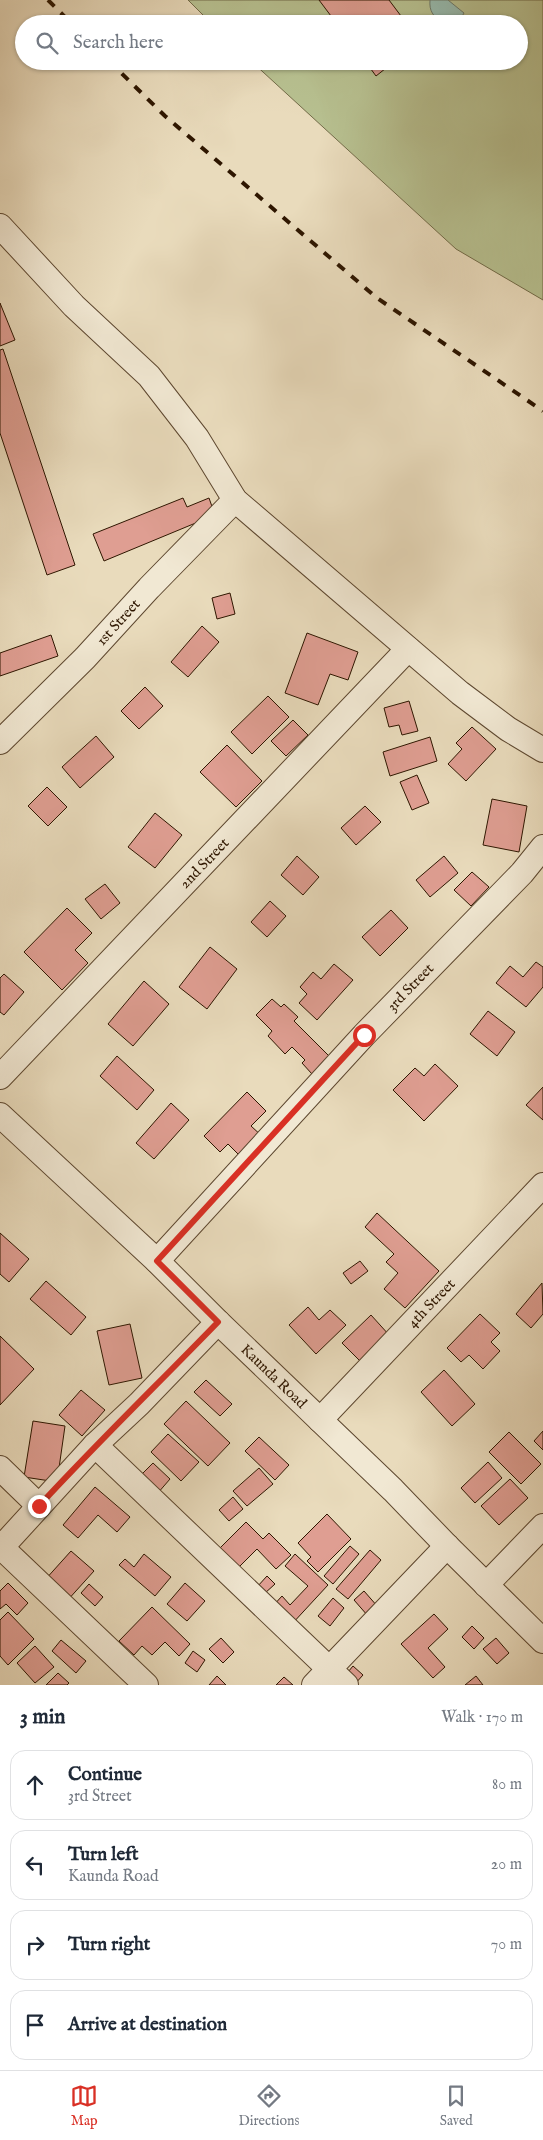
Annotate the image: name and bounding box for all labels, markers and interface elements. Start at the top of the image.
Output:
search box [15,15,528,70]
icon: search [33,29,61,57]
text: Search here [73,31,164,55]
street label: 1st Street [92,595,144,650]
street label: 2nd Street [175,834,233,893]
street label: 3rd Street [383,959,438,1015]
route start [353,1024,376,1047]
street label: 4th Street [403,1275,459,1332]
street label: Kaunda Road [237,1340,311,1413]
route end [28,1495,51,1518]
text: 3 min [20,1704,65,1731]
text: Walk · 170 m [441,1708,523,1728]
text: Continue [68,1763,142,1787]
icon: ahead [21,1771,49,1799]
text: 80 m [492,1775,522,1795]
text: 3rd Street [68,1787,132,1807]
text: Turn left [68,1843,139,1867]
icon: left [21,1851,49,1879]
text: 20 m [491,1855,522,1875]
text: Kaunda Road [68,1867,158,1887]
icon: right [21,1931,49,1959]
text: Turn right [68,1933,150,1957]
text: 70 m [491,1935,522,1955]
icon: arrive [21,2011,49,2039]
text: Arrive at destination [68,2013,227,2037]
tab: Map [70,2082,98,2130]
tab: Directions [238,2082,299,2130]
tab: Saved [440,2082,473,2130]

